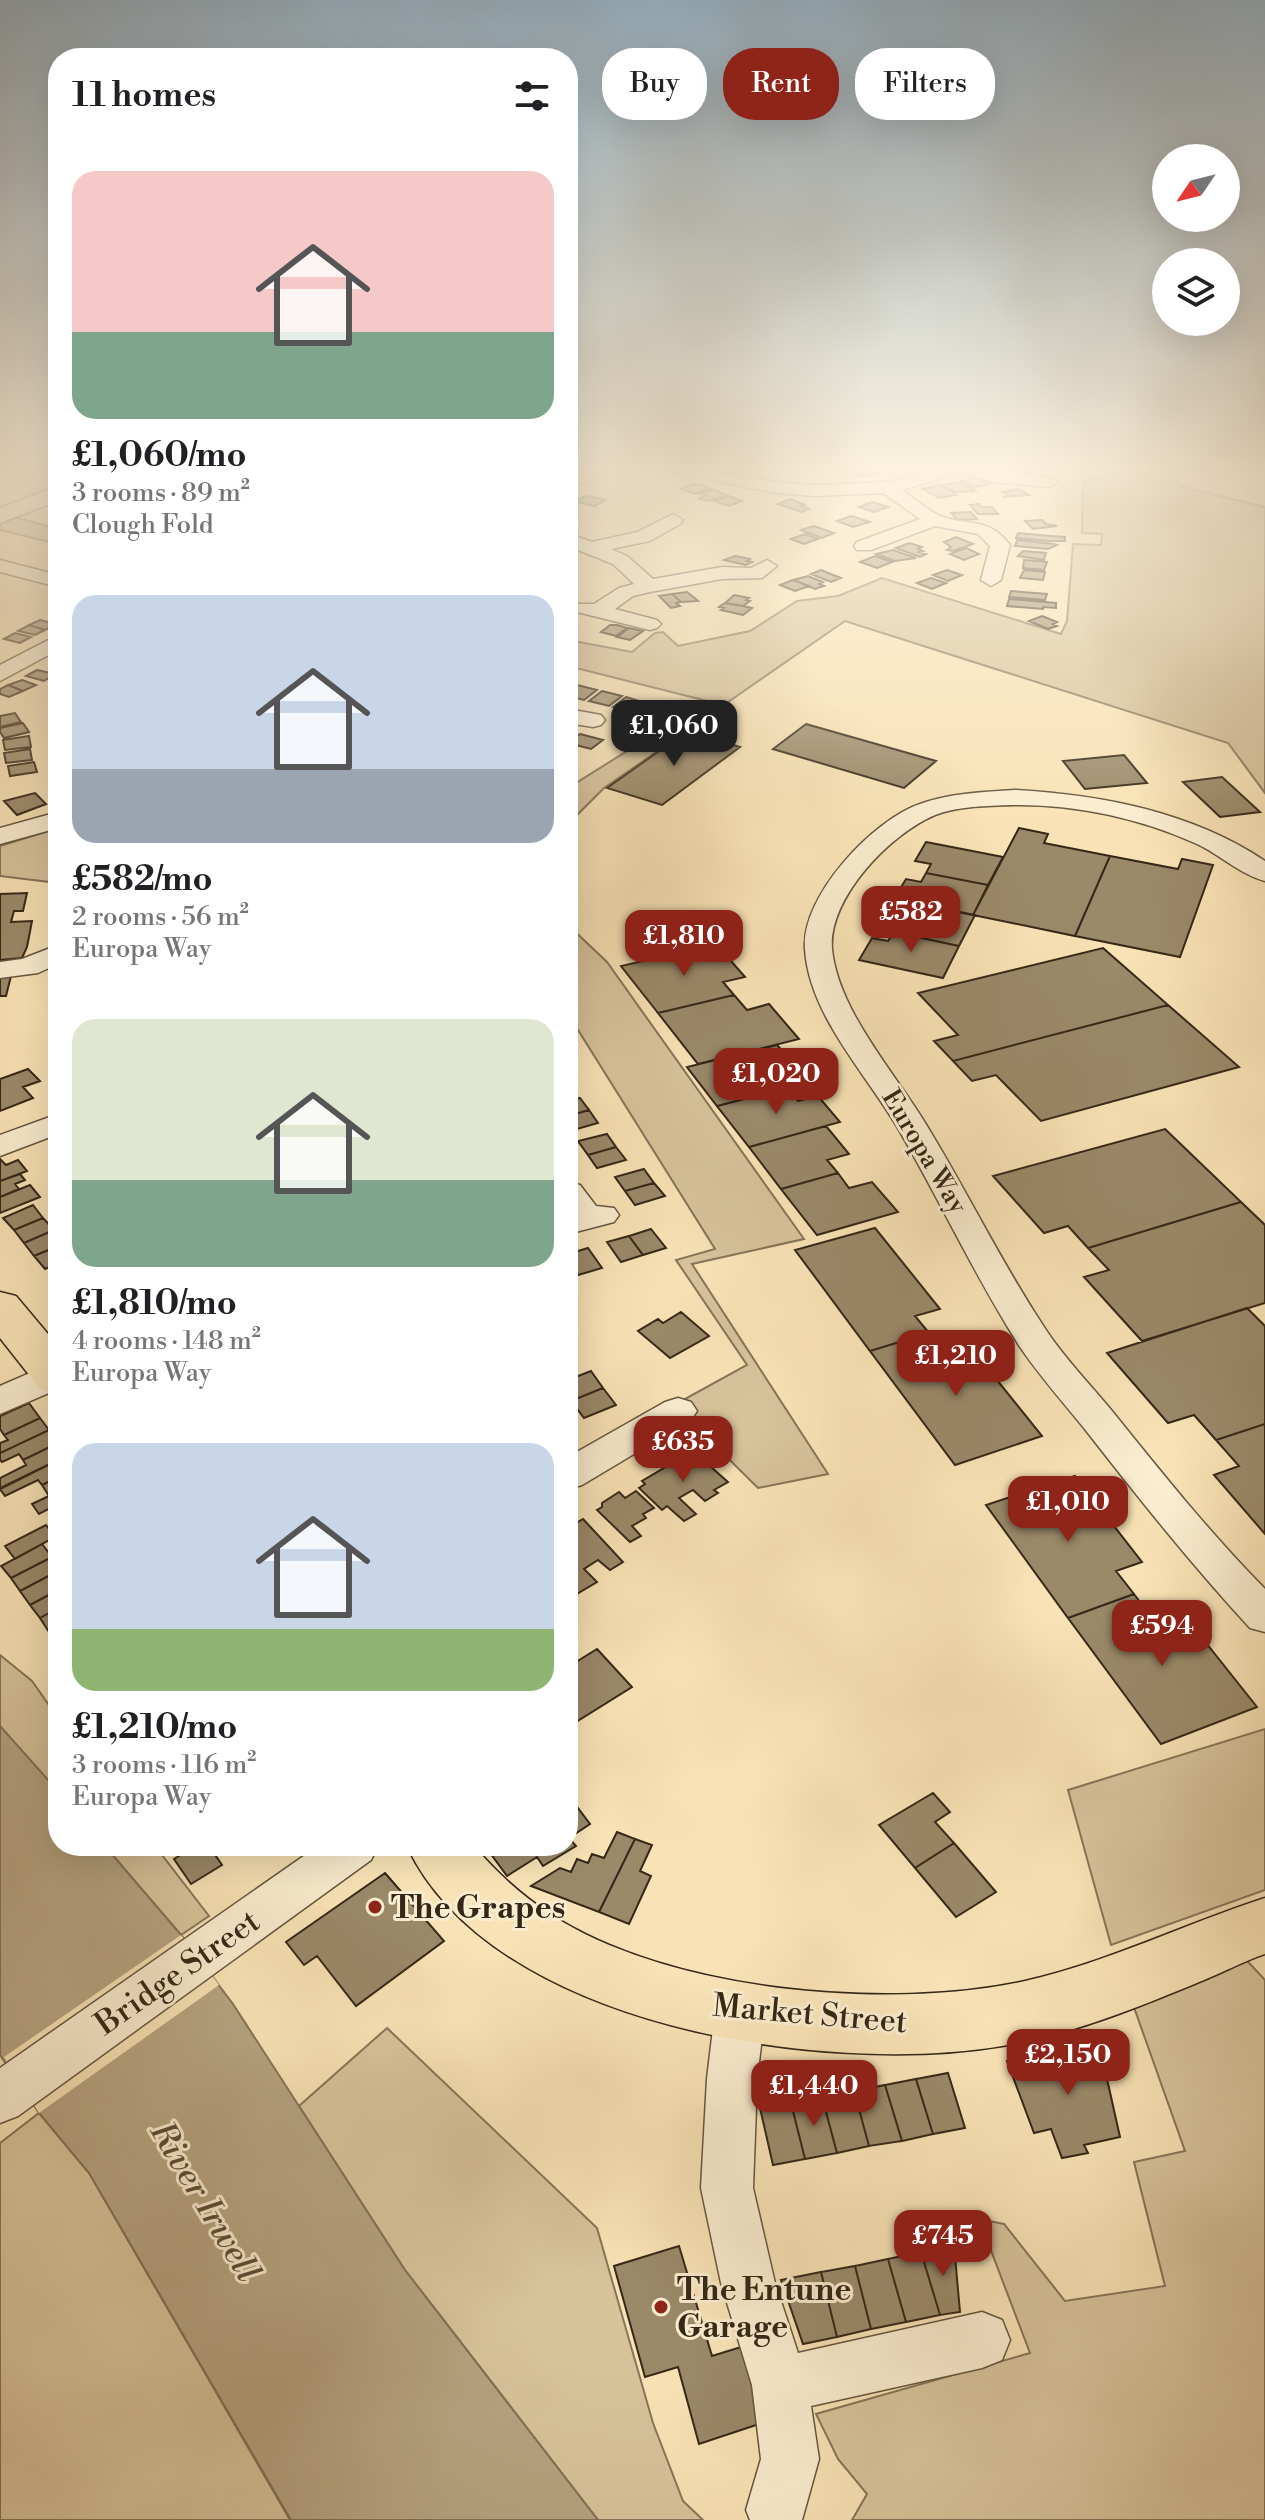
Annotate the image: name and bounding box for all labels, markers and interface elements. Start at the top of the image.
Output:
chip: Buy [602,48,707,120]
chip: Rent [723,48,839,120]
chip: Filters [855,48,995,120]
icon: filters [510,74,554,118]
text: 11 homes [72,75,216,117]
north arrow [1152,144,1240,232]
map controls [1152,144,1240,336]
icon: home [241,223,385,367]
button: layers [1152,248,1240,336]
text: £1,060/mo [72,435,247,477]
text: 3 rooms · 89 m² [72,477,250,509]
text: Clough Fold [72,509,214,541]
icon: home [241,647,385,791]
pin: £1,060 [609,700,739,768]
text: £1,060 [629,710,719,742]
text: £582/mo [72,859,212,901]
pin: £582 [864,886,958,954]
text: £582 [879,896,943,928]
text: 2 rooms · 56 m² [72,901,249,933]
pin: £1,810 [619,910,749,978]
text: £1,810 [643,920,725,952]
text: Europa Way [72,933,211,965]
pin: £1,020 [711,1048,841,1116]
text: £1,020 [731,1058,821,1090]
icon: home [241,1071,385,1215]
street label: Europa Way [875,1084,974,1220]
text: £1,810/mo [72,1283,237,1325]
text: 4 rooms · 148 m² [72,1325,261,1357]
pin: £1,210 [891,1330,1021,1398]
text: £1,210 [915,1340,997,1372]
text: Europa Way [72,1357,211,1389]
pin: £635 [636,1416,730,1484]
text: £635 [652,1426,714,1458]
pin: £1,010 [1003,1476,1133,1544]
text: £1,010 [1026,1486,1110,1518]
icon: home [241,1495,385,1639]
pin: £594 [1115,1600,1209,1668]
text: £594 [1130,1610,1194,1642]
text: £1,210/mo [72,1707,237,1749]
text: 3 rooms · 116 m² [72,1749,256,1781]
text: Europa Way [72,1781,211,1813]
place label: The Grapes [391,1888,566,1928]
marker: The Grapes [366,1898,384,1916]
street label: Bridge Street [87,1901,268,2045]
street label: Market Street [711,1986,909,2042]
pin: £2,150 [1003,2029,1133,2097]
text: £2,150 [1025,2039,1111,2071]
pin: £1,440 [749,2060,879,2128]
text: £1,440 [769,2070,859,2102]
water label: River Irwell [140,2113,268,2290]
pin: £745 [896,2210,990,2278]
text: £745 [912,2220,974,2252]
place label: The Entune Garage [677,2270,851,2347]
marker: The Entune Garage [652,2298,670,2316]

